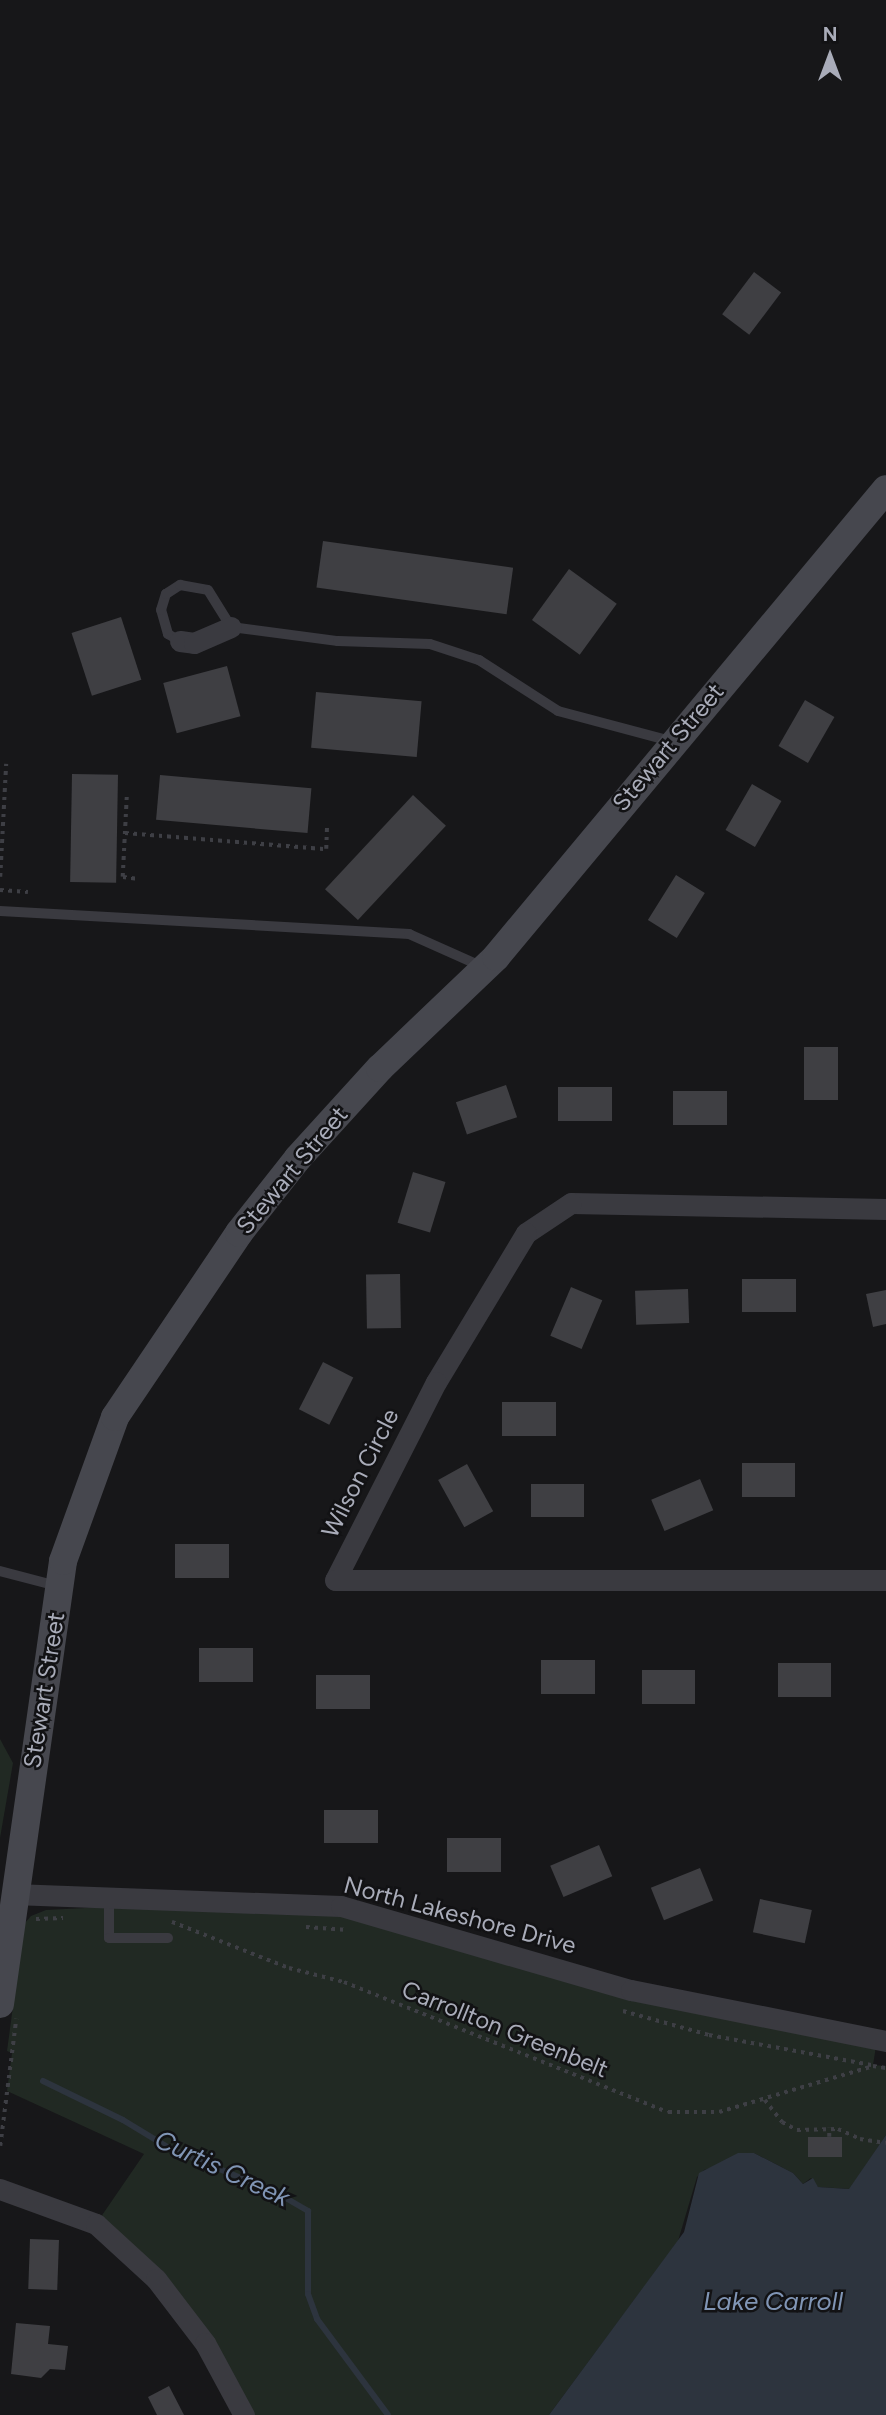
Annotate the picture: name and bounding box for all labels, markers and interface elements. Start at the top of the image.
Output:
north arrow [795,21,865,91]
text: N [823,23,837,46]
street label: Stewart Street [606,677,730,817]
street label: Stewart Street [230,1100,354,1240]
street label: Wilson Circle [315,1404,405,1542]
street label: Stewart Street [17,1610,71,1770]
street label: North Lakeshore Drive [341,1870,579,1960]
street label: Carrollton Greenbelt [398,1974,612,2084]
water label: Curtis Creek [149,2124,295,2214]
water label: Lake Carroll [703,2286,843,2318]

